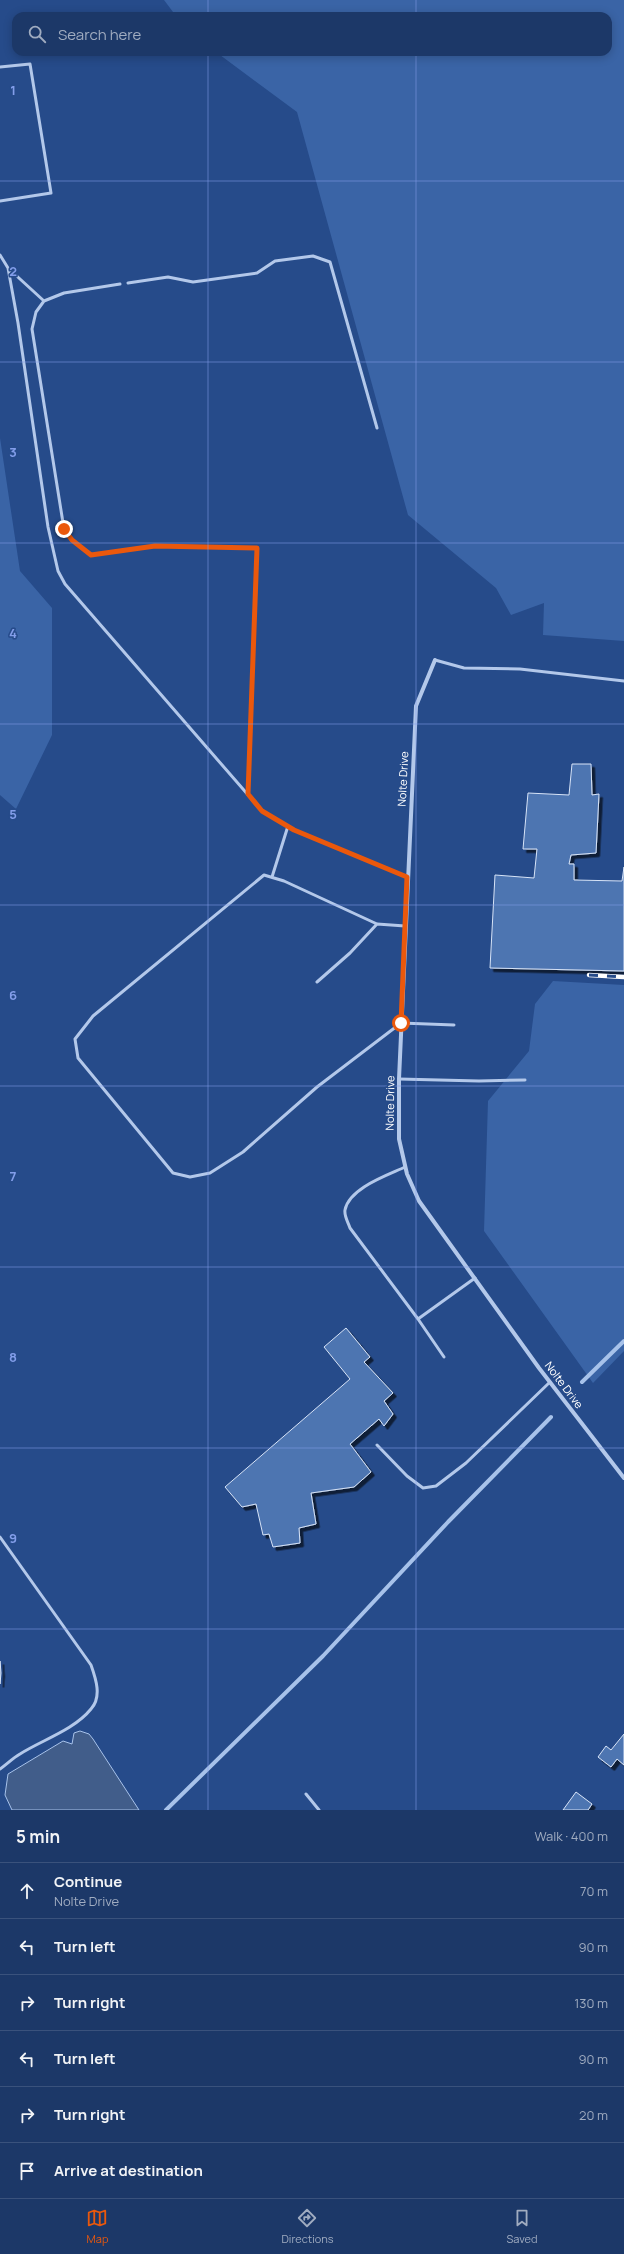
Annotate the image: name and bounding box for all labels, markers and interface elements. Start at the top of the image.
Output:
search box [12,12,612,56]
icon: search [26,23,48,45]
text: Search here [58,24,141,45]
text: 1 [10,81,16,99]
text: 2 [9,262,17,280]
text: 3 [9,443,17,461]
route end [55,520,73,538]
text: 4 [9,624,17,642]
street label: Nolte Drive [394,750,411,807]
text: 5 [9,805,17,823]
text: 6 [9,986,17,1004]
route start [392,1014,410,1032]
street label: Nolte Drive [382,1075,397,1131]
text: 7 [10,1167,17,1185]
text: 8 [9,1348,17,1366]
street label: Nolte Drive [542,1358,587,1412]
text: 9 [9,1529,17,1547]
text: 5 min [16,1825,60,1848]
text: Walk · 400 m [534,1827,608,1845]
text: Continue [54,1871,122,1892]
icon: ahead [16,1880,38,1902]
text: 70 m [580,1882,608,1900]
text: Nolte Drive [54,1892,119,1910]
icon: left [16,1936,38,1958]
text: Turn left [54,1936,116,1957]
text: 90 m [578,1938,608,1956]
icon: right [16,1992,38,2014]
text: Turn right [54,1992,125,2013]
text: 130 m [574,1994,608,2012]
icon: left [16,2048,38,2070]
text: Turn left [54,2048,116,2069]
text: 90 m [578,2050,608,2068]
icon: right [16,2104,38,2126]
text: Turn right [54,2104,125,2125]
text: 20 m [579,2106,608,2124]
icon: arrive [16,2160,38,2182]
text: Arrive at destination [54,2160,203,2181]
tab: Map [86,2207,108,2246]
tab: Directions [281,2207,334,2246]
tab: Saved [507,2207,538,2246]

